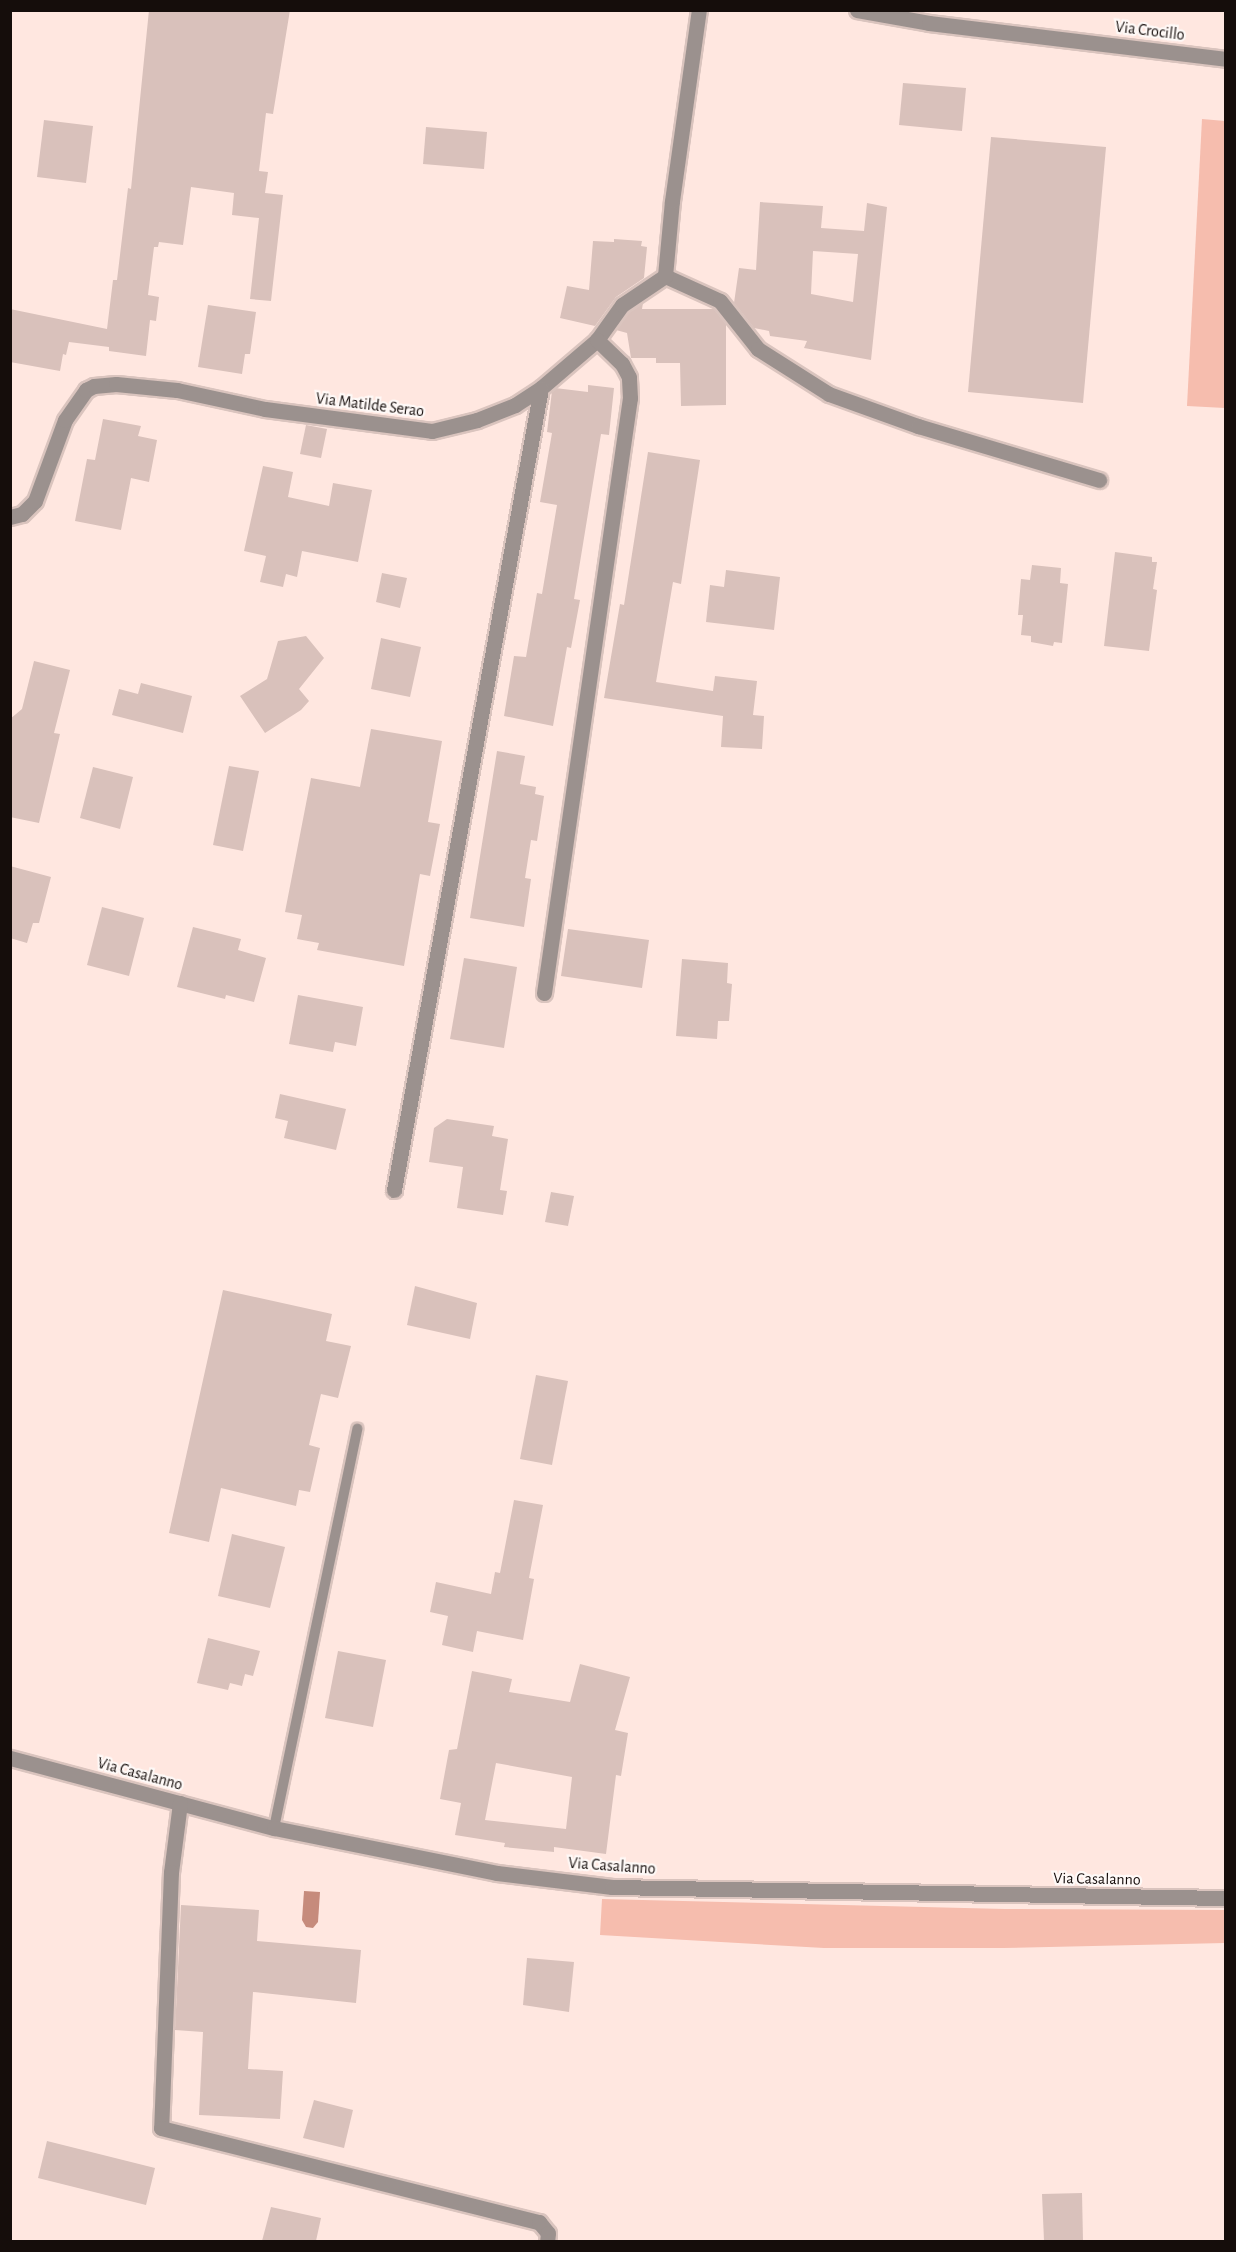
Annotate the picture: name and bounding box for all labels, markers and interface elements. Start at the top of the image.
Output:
street label: Via Crocillo [1114,17,1186,45]
street label: Via Matilde Serao [315,389,425,421]
street label: Via Casalanno [95,1753,185,1795]
street label: Via Casalanno [568,1853,656,1879]
street label: Via Casalanno [1053,1869,1141,1889]

